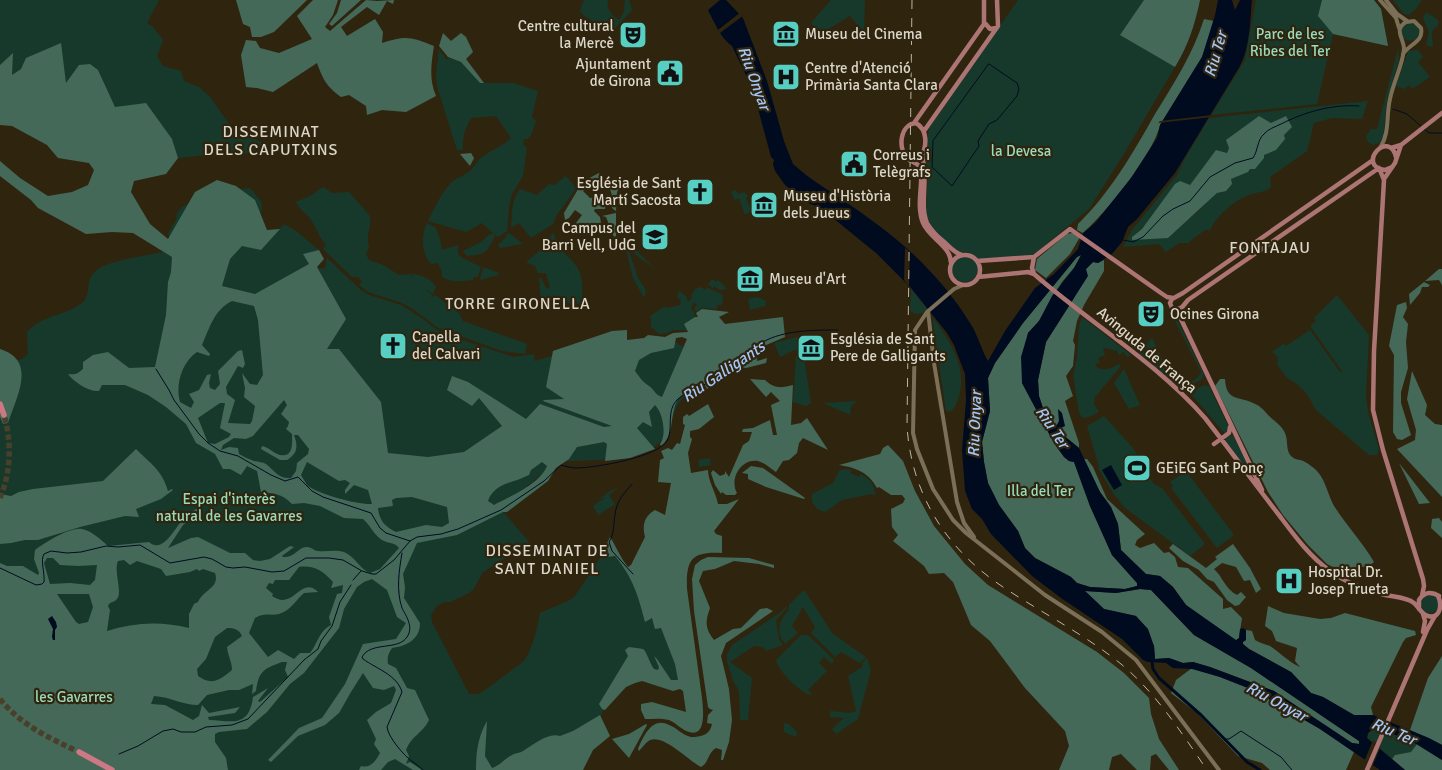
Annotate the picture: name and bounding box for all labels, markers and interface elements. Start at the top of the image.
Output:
place label: Centre cultural la Mercè [518,17,614,52]
museum icon: Museu del Cinema [771,19,801,49]
theatre icon: Centre cultural la Mercè [618,20,648,50]
place label: Museu del Cinema [805,25,922,43]
park label: Parc de les Ribes del Ter [1250,25,1331,60]
water label: Riu Ter [1200,27,1233,79]
water label: Riu Onyar [733,44,776,115]
place label: Ajuntament de Girona [576,55,651,90]
public building icon: Ajuntament de Girona [655,58,685,88]
place label: Centre d'Atenció Primària Santa Clara [805,59,938,94]
hospital icon: Centre d'Atenció Primària Santa Clara [771,62,801,92]
district label: DISSEMINAT DELS CAPUTXINS [204,122,338,160]
park label: la Devesa [991,142,1051,160]
place label: Correus i Telègrafs [873,146,931,181]
public building icon: Correus i Telègrafs [839,149,869,179]
place label: Església de Sant Martí Sacosta [577,174,681,209]
church icon: Església de Sant Martí Sacosta [685,177,715,207]
place label: Museu d'Història dels Jueus [783,187,891,222]
museum icon: Museu d'Història dels Jueus [749,190,779,220]
place label: Campus del Barri Vell, UdG [542,219,636,254]
school or university icon: Campus del Barri Vell, UdG [640,222,670,252]
district label: FONTAJAU [1229,238,1311,258]
museum icon: Museu d'Art [735,264,765,294]
place label: Museu d'Art [769,270,846,288]
district label: TORRE GIRONELLA [445,294,591,314]
theatre icon: Ocines Girona [1136,299,1166,329]
street label: Avinguda de França [1093,303,1201,397]
place label: Ocines Girona [1170,305,1259,323]
place label: Capella del Calvari [412,328,480,363]
place label: Església de Sant Pere de Galligants [830,330,946,365]
church icon: Capella del Calvari [378,331,408,361]
museum icon: Església de Sant Pere de Galligants [796,333,826,363]
water label: Riu Galligants [678,336,771,407]
water label: Riu Onyar [964,388,986,458]
water label: Riu Ter [1031,403,1075,454]
sports icon: GEiEG Sant Ponç [1122,453,1152,483]
place label: GEiEG Sant Ponç [1156,459,1263,477]
park label: Illa del Ter [1007,482,1074,500]
park label: Espai d'interès natural de les Gavarres [156,490,303,525]
district label: DISSEMINAT DE SANT DANIEL [485,541,609,579]
place label: Hospital Dr. Josep Trueta [1308,563,1389,598]
hospital icon: Hospital Dr. Josep Trueta [1274,566,1304,596]
water label: Riu Onyar [1242,677,1312,727]
park label: les Gavarres [35,688,113,706]
water label: Riu Ter [1368,714,1421,751]

